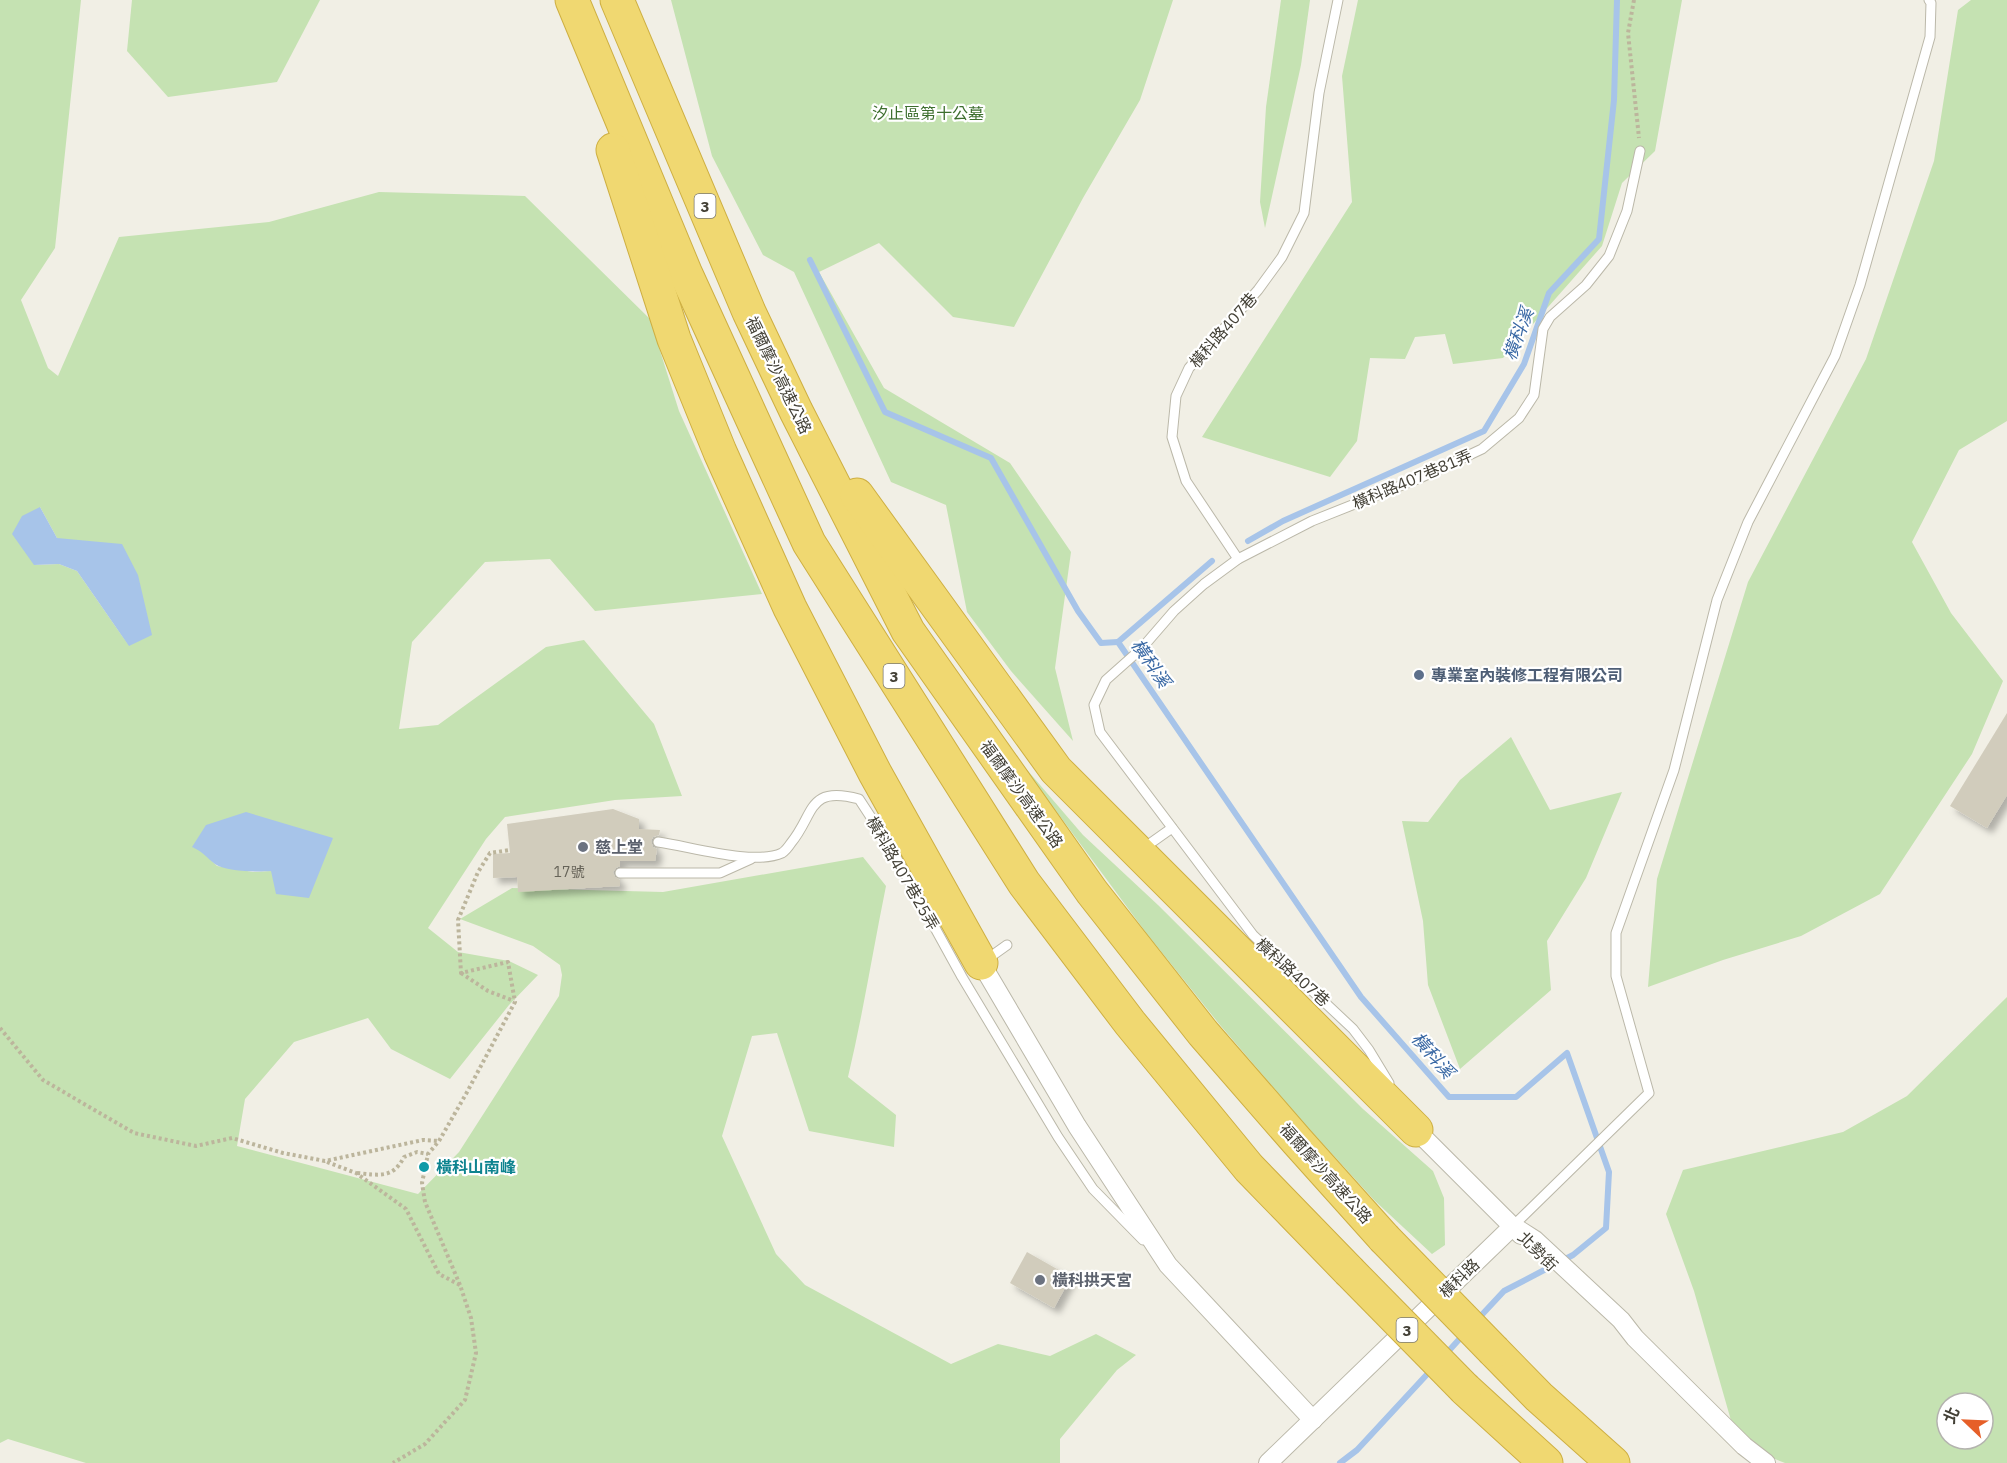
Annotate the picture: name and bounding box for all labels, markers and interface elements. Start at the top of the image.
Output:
park label: 汐止區第十公墓 [872,103,984,123]
road number: 3 [694,194,716,218]
street label: 橫科路407巷 [1185,288,1261,372]
water label: 橫科溪 [1498,302,1539,363]
street label: 福爾摩沙高速公路 [742,313,816,437]
street label: 橫科路407巷81弄 [1349,445,1475,513]
water label: 橫科溪 [1126,634,1177,694]
road number: 3 [884,664,904,688]
place label: 專業室內裝修工程有限公司 [1431,665,1623,685]
marker: 專業室內裝修工程有限公司 [1412,668,1426,682]
street label: 福爾摩沙高速公路 [976,736,1068,852]
street label: 橫科路407巷25弄 [862,813,944,933]
place label: 慈上堂 [595,837,643,857]
marker: 慈上堂 [576,840,590,854]
house number: 17號 [554,863,584,881]
street label: 橫科路407巷 [1252,934,1334,1010]
water label: 橫科溪 [1407,1027,1461,1085]
street label: 福爾摩沙高速公路 [1276,1119,1376,1227]
place label: 橫科山南峰 [436,1157,516,1177]
marker: 橫科山南峰 [417,1160,431,1174]
street label: 北勢街 [1514,1227,1562,1275]
street label: 橫科路 [1435,1254,1483,1302]
place label: 橫科拱天宮 [1052,1270,1132,1290]
marker: 橫科拱天宮 [1033,1273,1047,1287]
road number: 3 [1396,1318,1418,1342]
north arrow [1935,1391,1995,1451]
text: 北 [1939,1404,1964,1426]

